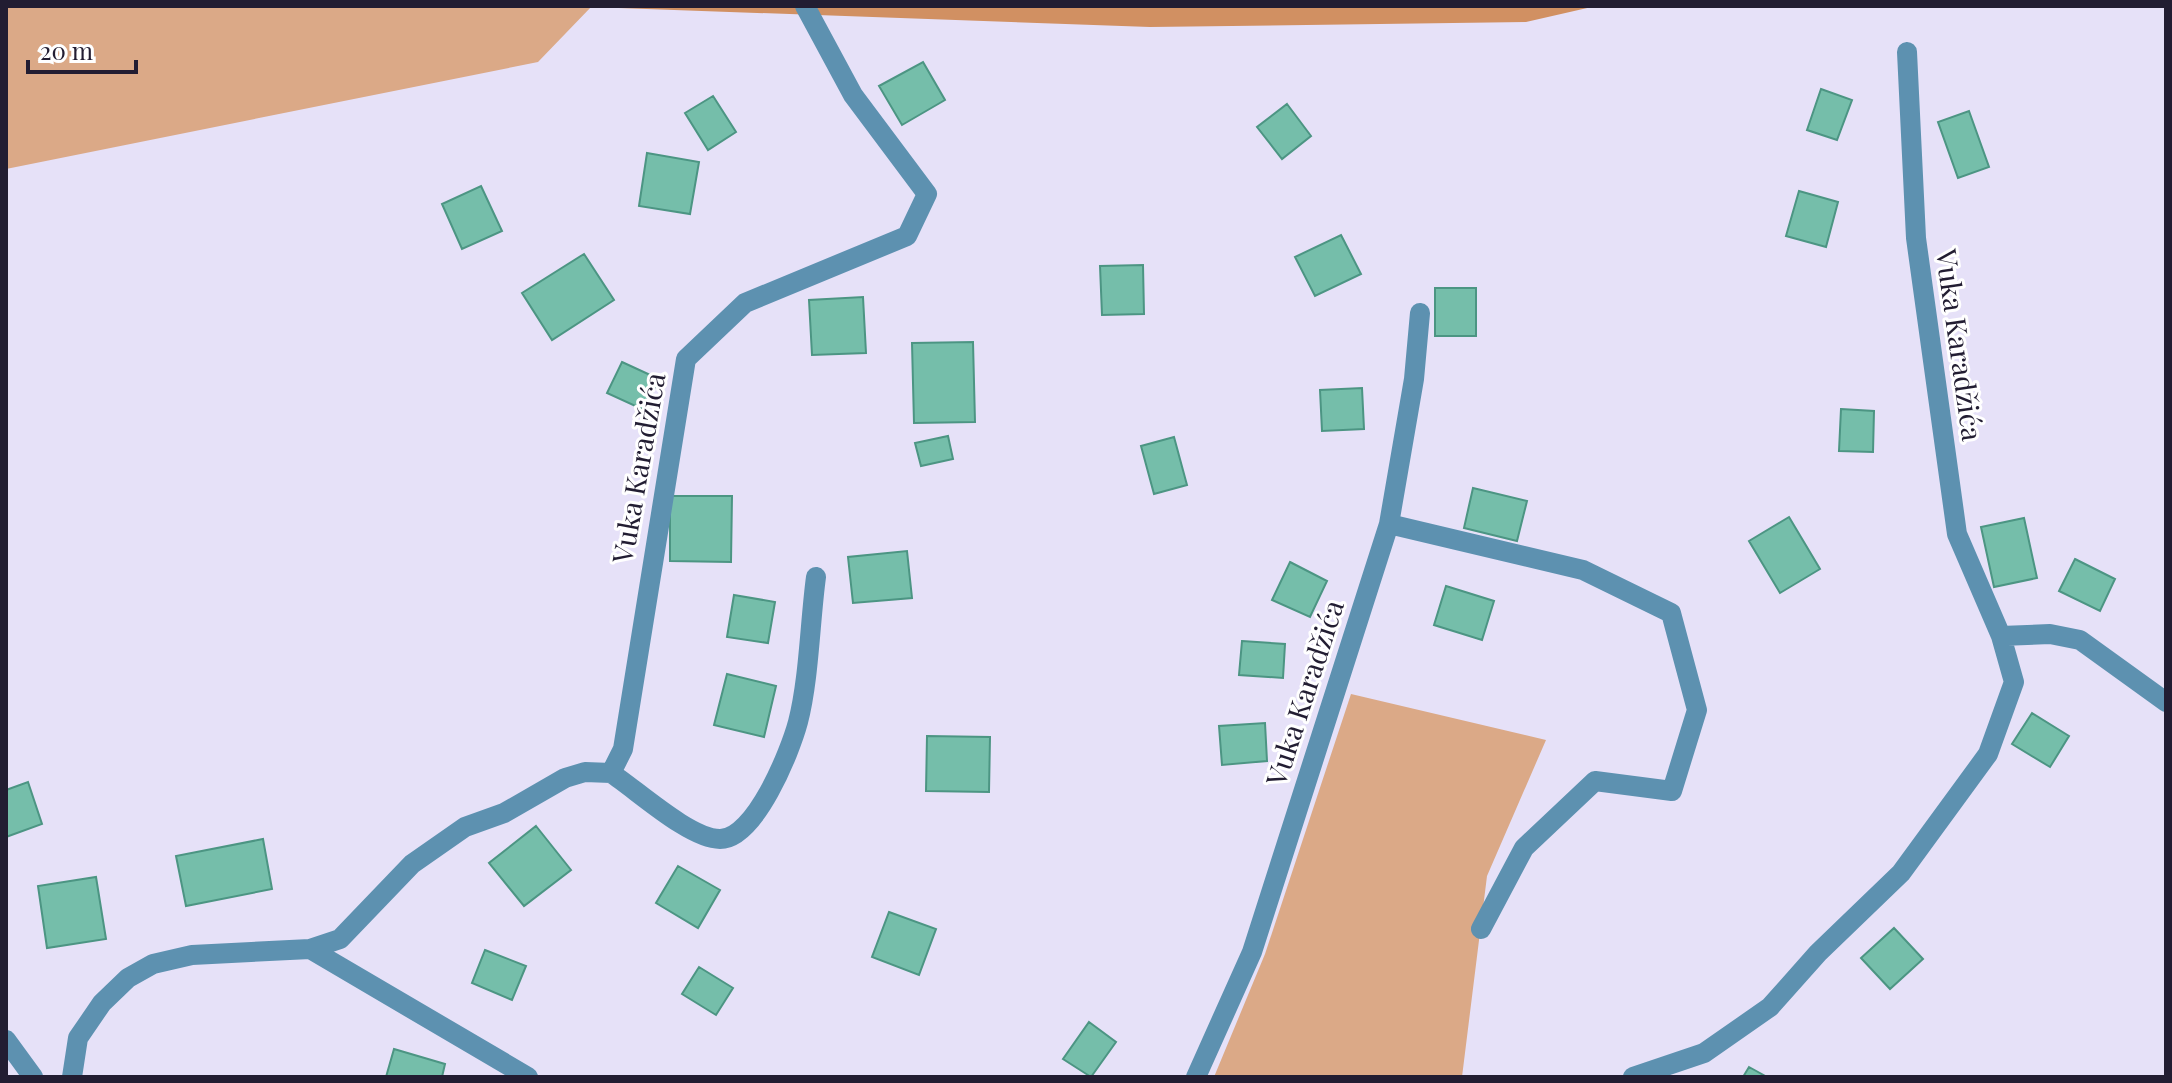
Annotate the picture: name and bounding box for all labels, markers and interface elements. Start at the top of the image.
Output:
scale bar [28,24,136,74]
text: 20 m [40,34,93,66]
street label: Vuka Karadžića [1929,246,1992,443]
street label: Vuka Karadžića [602,369,673,567]
street label: Vuka Karadžića [1256,595,1351,791]

